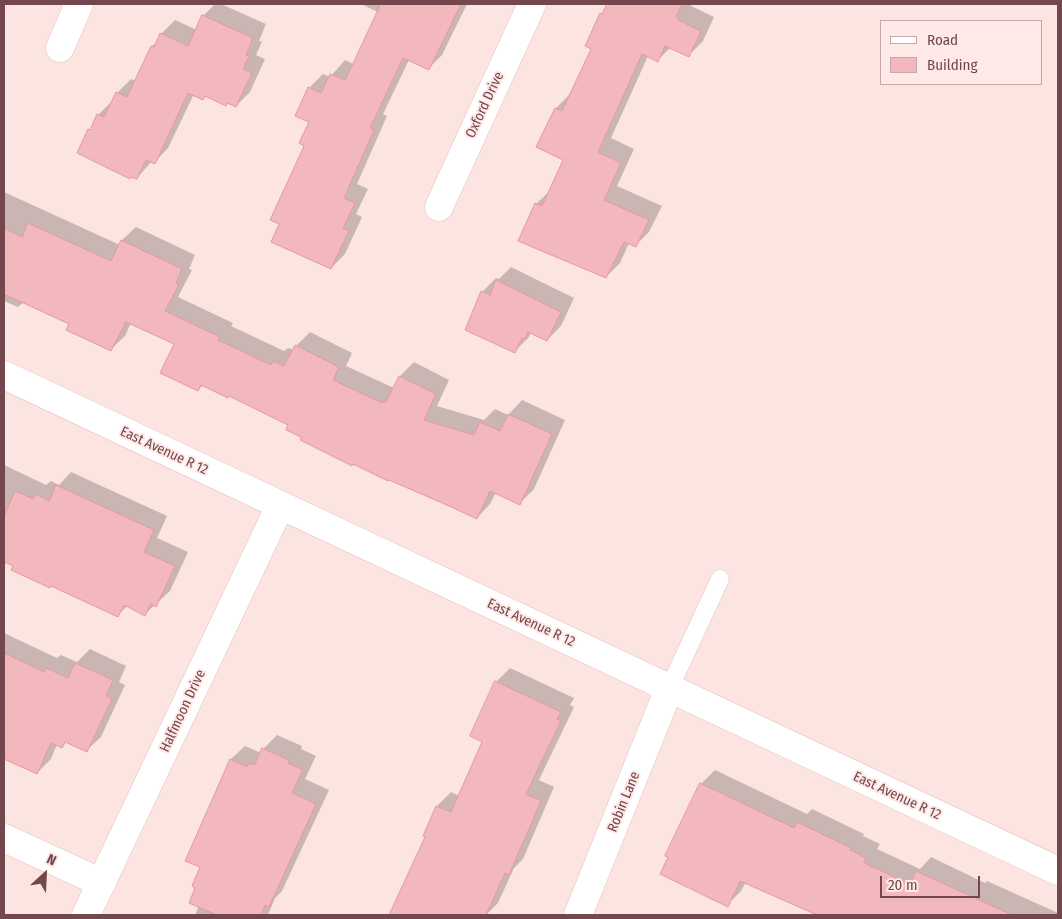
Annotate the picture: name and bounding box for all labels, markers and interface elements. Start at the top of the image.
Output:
legend [880,20,1042,85]
text: Road [927,31,958,49]
text: Building [927,56,978,74]
street label: Oxford Drive [462,69,508,141]
street label: East Avenue R 12 [117,423,211,479]
street label: East Avenue R 12 [484,595,578,651]
street label: Halfmoon Drive [157,667,209,755]
street label: East Avenue R 12 [850,768,944,824]
street label: Robin Lane [604,769,644,835]
north arrow [20,849,70,899]
text: N [44,850,59,869]
scale bar [882,866,982,898]
text: 20 m [888,876,918,894]

